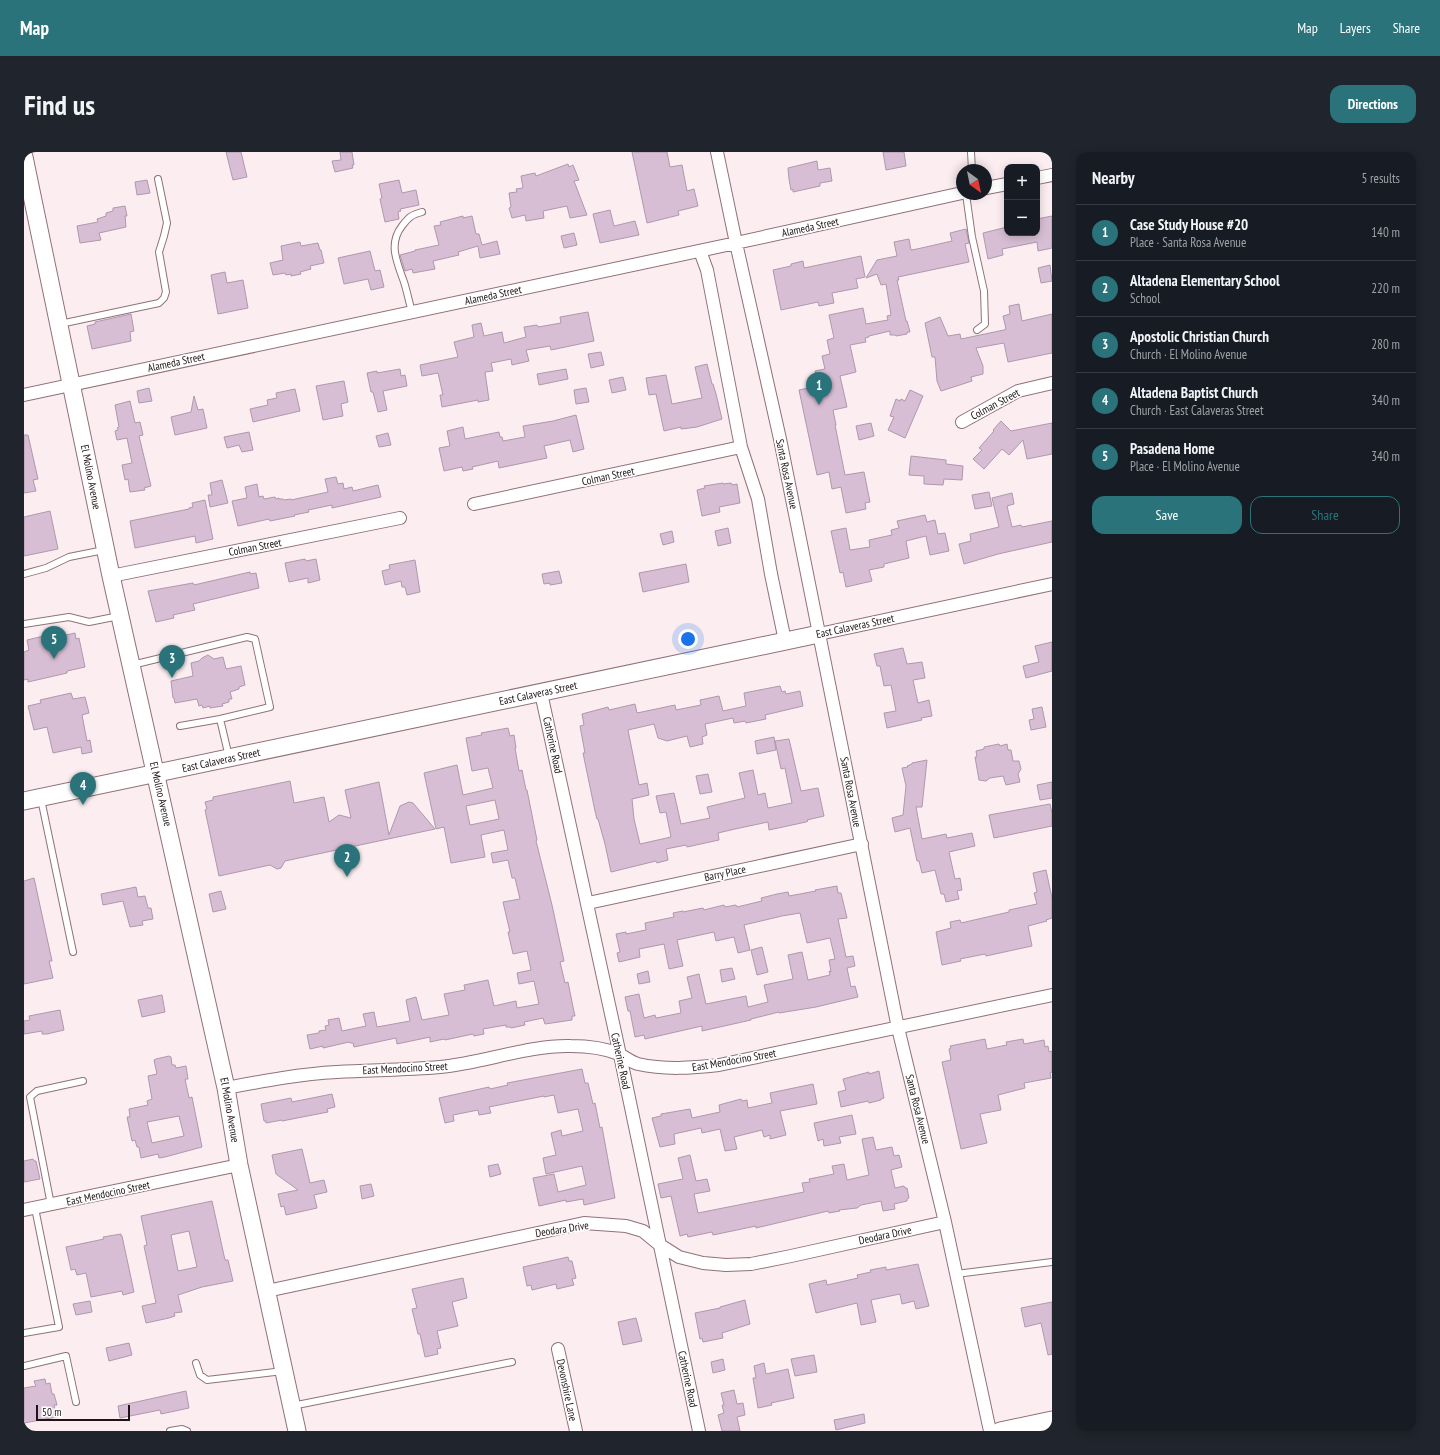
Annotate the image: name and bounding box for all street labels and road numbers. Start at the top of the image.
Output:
street label: Alameda Street [780,214,840,240]
street label: Alameda Street [463,282,523,308]
street label: Alameda Street [146,349,206,375]
street label: Colman Street [968,385,1022,423]
street label: Santa Rosa Avenue [773,438,801,511]
street label: El Molino Avenue [78,443,104,511]
street label: Colman Street [580,464,636,488]
street label: Colman Street [227,535,283,559]
street label: East Calaveras Street [815,611,895,641]
street label: East Calaveras Street [498,678,578,708]
street label: Catherine Road [540,715,566,775]
street label: East Calaveras Street [181,745,261,775]
street label: Santa Rosa Avenue [837,756,865,829]
street label: El Molino Avenue [147,760,175,828]
street label: Barry Place [703,862,747,884]
street label: Catherine Road [608,1031,634,1091]
street label: East Mendocino Street [691,1046,777,1074]
street label: East Mendocino Street [362,1059,448,1077]
street label: Santa Rosa Avenue [903,1073,934,1146]
street label: El Molino Avenue [217,1076,243,1144]
street label: East Mendocino Street [65,1177,151,1209]
street label: Deodara Drive [534,1218,590,1240]
street label: Deodara Drive [857,1222,913,1247]
street label: Catherine Road [675,1349,701,1409]
street label: Devonshire Lane [554,1358,580,1423]

